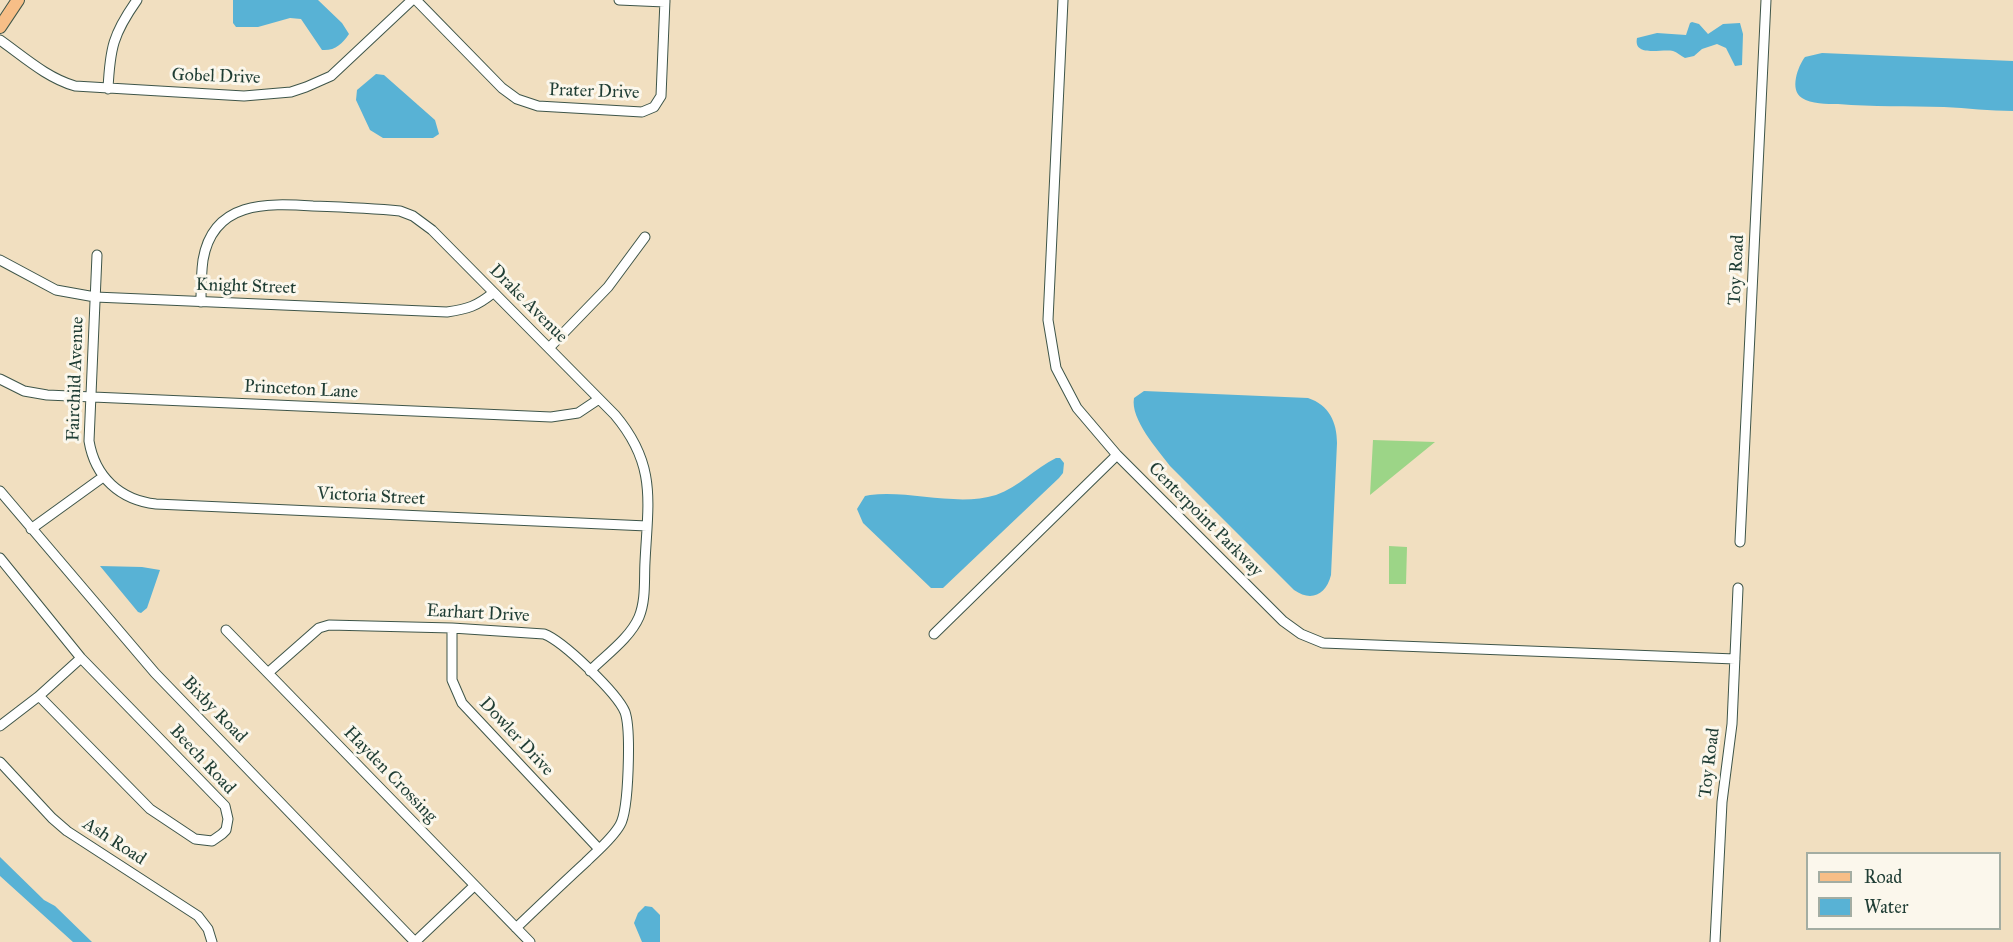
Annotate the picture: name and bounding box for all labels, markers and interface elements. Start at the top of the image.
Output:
street label: Gobel Drive [171,65,261,89]
street label: Prater Drive [548,80,640,104]
street label: Toy Road [1724,234,1750,306]
street label: Drake Avenue [484,260,572,348]
street label: Knight Street [195,274,297,300]
street label: Fairchild Avenue [63,316,89,442]
street label: Princeton Lane [243,376,359,404]
street label: Centerpoint Parkway [1143,458,1267,582]
street label: Victoria Street [316,483,426,511]
street label: Earhart Drive [426,601,530,627]
street label: Bixby Road [177,672,251,748]
street label: Dowler Drive [474,693,558,781]
street label: Beech Road [165,721,239,799]
street label: Hayden Crossing [339,722,441,828]
street label: Toy Road [1695,727,1725,799]
street label: Ash Road [78,814,150,870]
legend [1806,852,2001,930]
text: Road [1864,866,1902,888]
text: Water [1864,896,1908,918]

